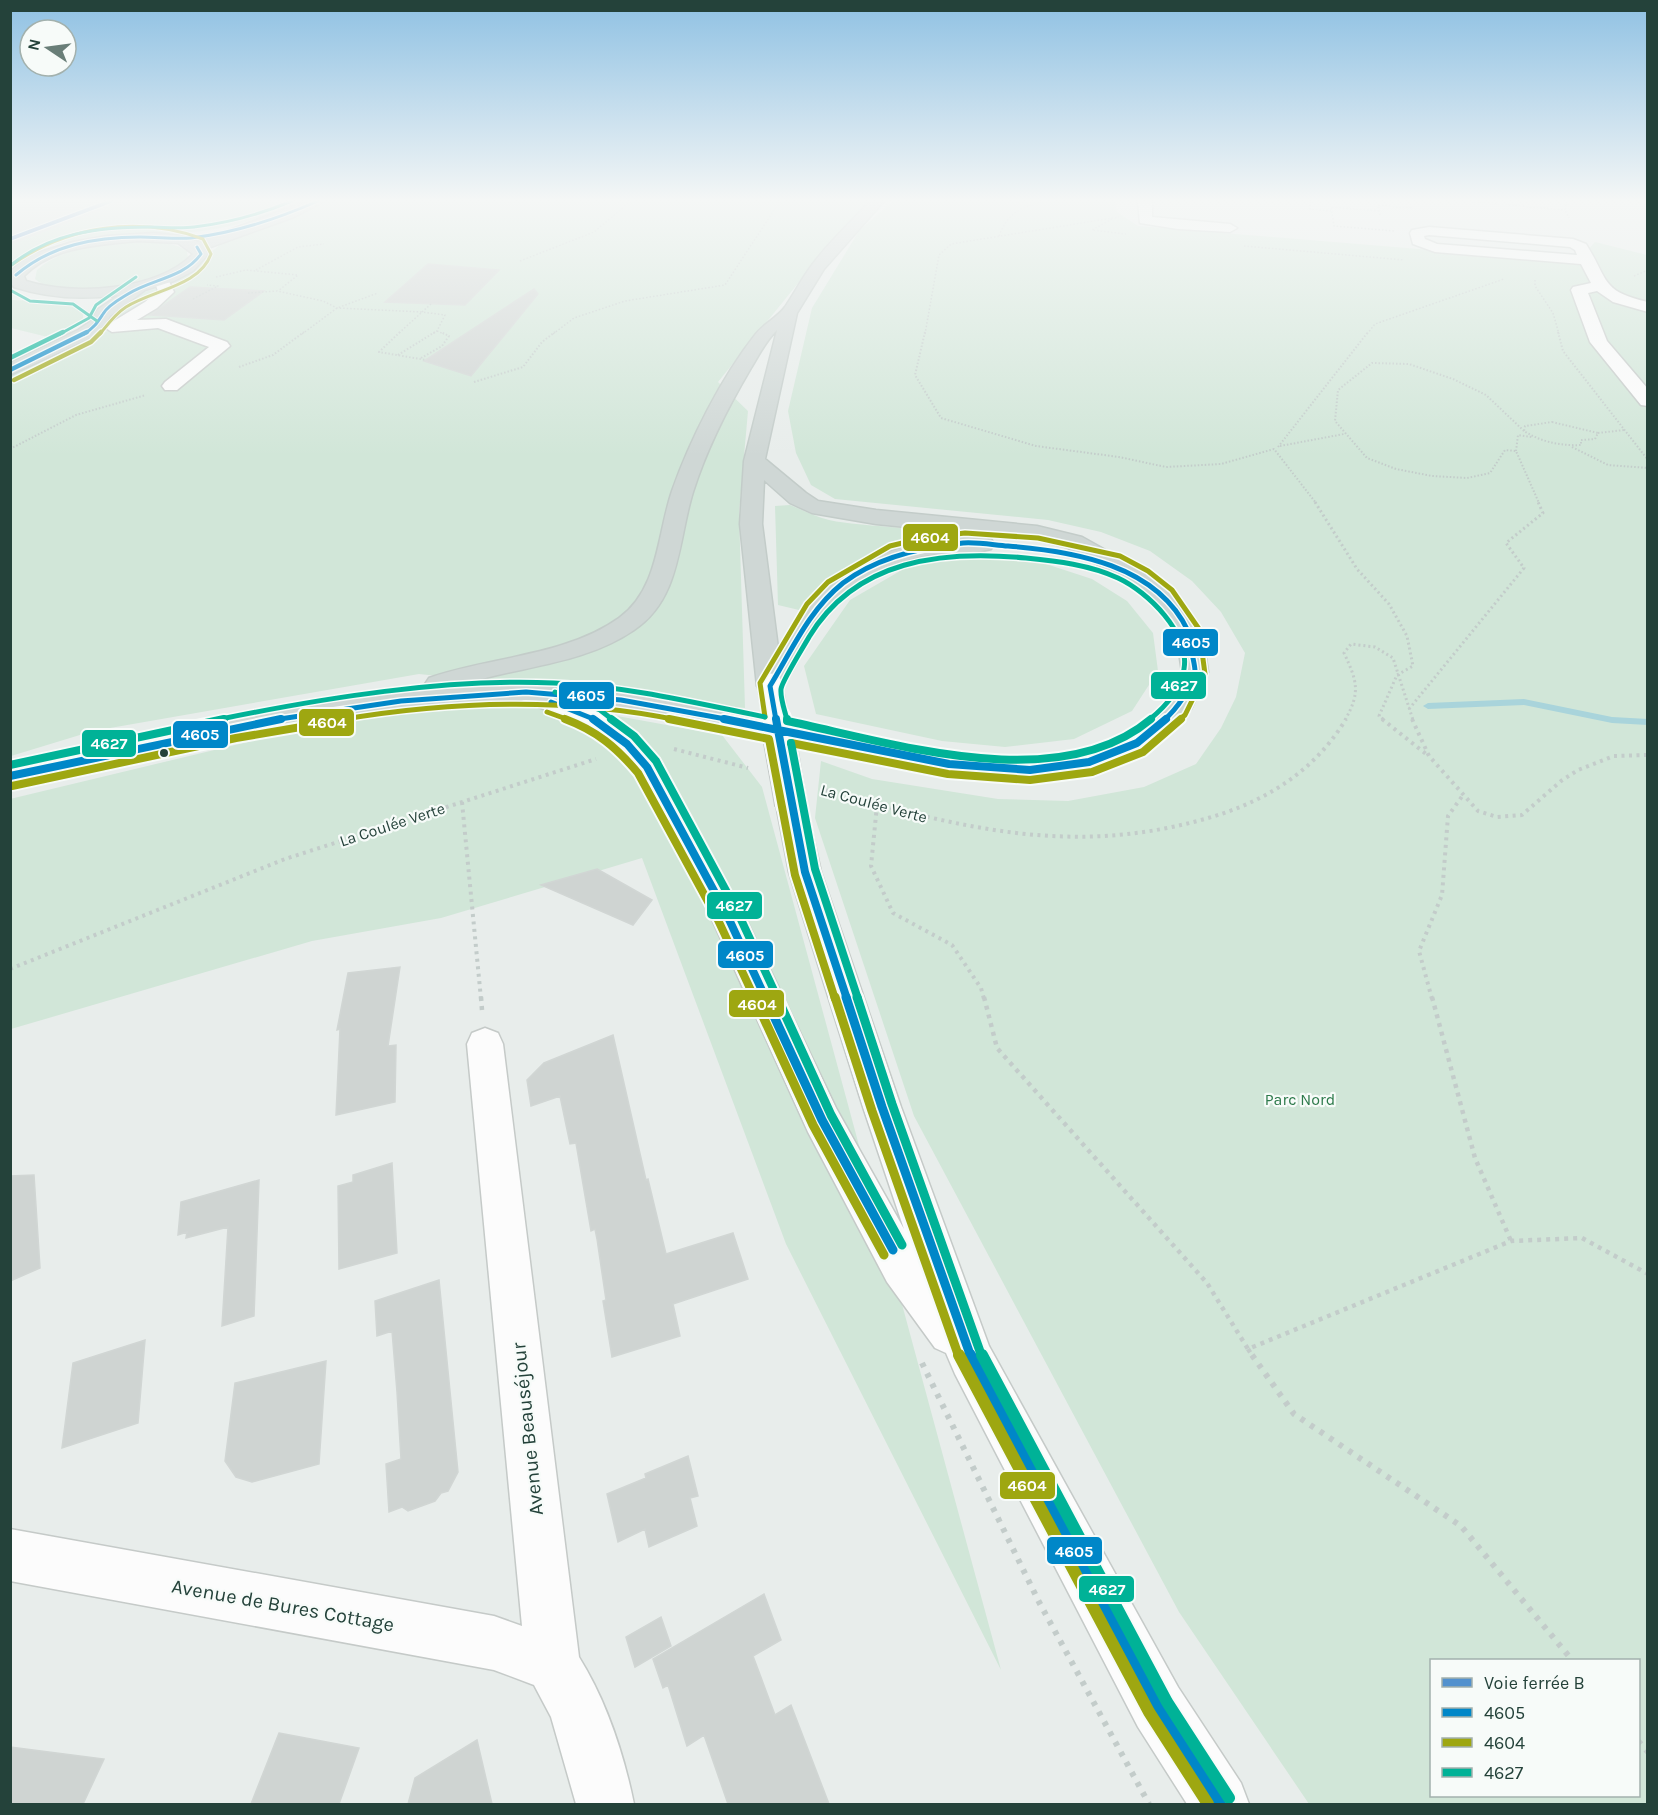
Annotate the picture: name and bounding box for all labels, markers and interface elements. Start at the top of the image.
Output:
north arrow [18,18,78,78]
text: N [23,37,44,52]
line badge: 4604 [902,523,959,552]
text: 4604 [911,528,950,547]
line badge: 4605 [1162,628,1219,657]
text: 4605 [1172,633,1210,652]
line badge: 4627 [1150,671,1207,700]
text: 4627 [1161,676,1197,695]
line badge: 4605 [558,681,615,710]
text: 4605 [567,686,605,705]
line badge: 4604 [298,708,355,737]
text: 4604 [308,713,347,732]
line badge: 4605 [172,720,229,749]
text: 4605 [181,725,219,744]
line badge: 4627 [81,729,137,758]
text: 4627 [91,734,127,753]
unlabelled marker [158,747,170,759]
street label: La Coulée Verte [818,780,929,827]
street label: La Coulée Verte [337,798,447,850]
line badge: 4627 [706,891,763,920]
text: 4627 [716,896,752,915]
line badge: 4605 [717,940,774,969]
text: 4605 [726,946,764,965]
line badge: 4604 [728,989,785,1018]
text: 4604 [738,995,777,1014]
park label: Parc Nord [1265,1090,1335,1109]
street label: Avenue Beauséjour [507,1341,548,1517]
line badge: 4604 [999,1471,1056,1500]
text: 4604 [1008,1476,1047,1495]
line badge: 4605 [1046,1536,1103,1565]
text: 4605 [1055,1542,1093,1561]
street label: Avenue de Bures Cottage [170,1575,396,1636]
line badge: 4627 [1078,1575,1135,1603]
text: 4627 [1089,1580,1125,1599]
legend [1430,1659,1640,1797]
text: Voie ferrée B [1484,1672,1585,1694]
text: 4605 [1484,1702,1525,1724]
text: 4604 [1484,1732,1525,1754]
text: 4627 [1484,1762,1524,1784]

